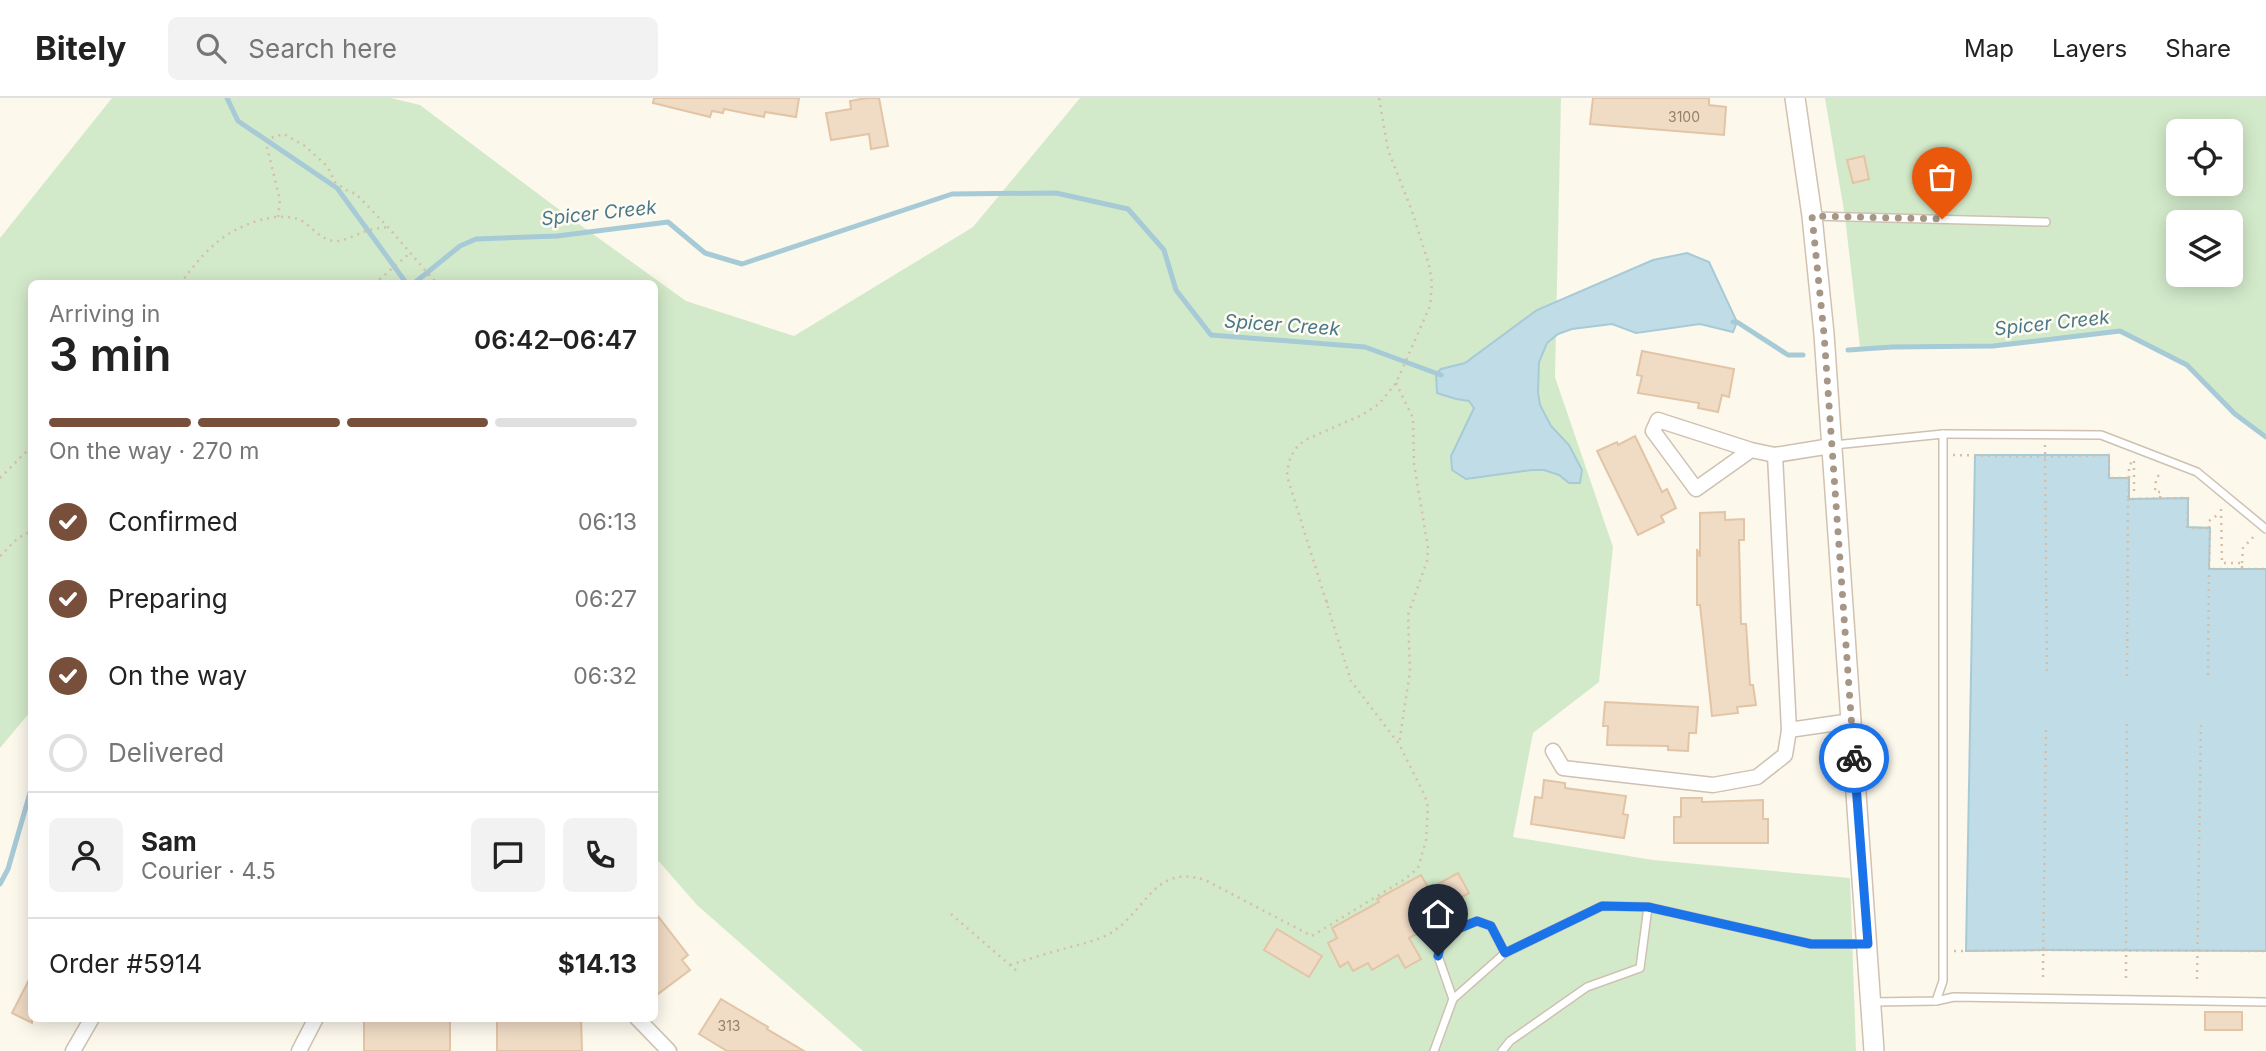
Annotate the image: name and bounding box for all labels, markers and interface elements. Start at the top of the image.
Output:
search box [168,17,658,80]
text: Bitely [35,28,126,68]
icon: search [192,29,230,67]
text: Search here [248,33,397,64]
text: Map [1964,34,2014,63]
text: Layers [2052,34,2127,63]
text: Share [2165,34,2231,63]
house number: 3100 [1668,108,1700,125]
map controls [2166,119,2243,287]
button: locate [2166,119,2243,196]
pin [1912,147,1972,219]
icon: bag [1923,158,1961,196]
water label: Spicer Creek [540,195,658,230]
button: layers [2166,210,2243,287]
text: Arriving in [49,300,160,328]
water label: Spicer Creek [1993,305,2111,340]
water label: Spicer Creek [1223,309,1341,341]
text: 06:42–06:47 [474,324,637,355]
text: 3 min [49,326,171,382]
text: On the way · 270 m [49,437,259,465]
icon: check [49,503,87,541]
text: Confirmed [108,506,238,537]
text: 06:13 [578,508,637,536]
icon: check [49,580,87,618]
text: Preparing [108,583,228,614]
text: 06:27 [575,585,637,613]
icon: check [49,657,87,695]
text: On the way [108,660,247,691]
text: 06:32 [573,662,637,690]
courier [1819,723,1889,793]
text: Delivered [108,737,224,768]
icon: bike [1835,739,1873,777]
button: person [49,818,123,892]
button: chat [471,818,545,892]
button: phone [563,818,637,892]
text: Sam [141,826,197,857]
text: Courier · 4.5 [141,857,276,885]
pin [1408,884,1468,956]
icon: home [1419,895,1457,933]
text: Order #5914 [49,948,202,979]
text: $14.13 [558,948,637,979]
house number: 313 [718,1017,741,1034]

